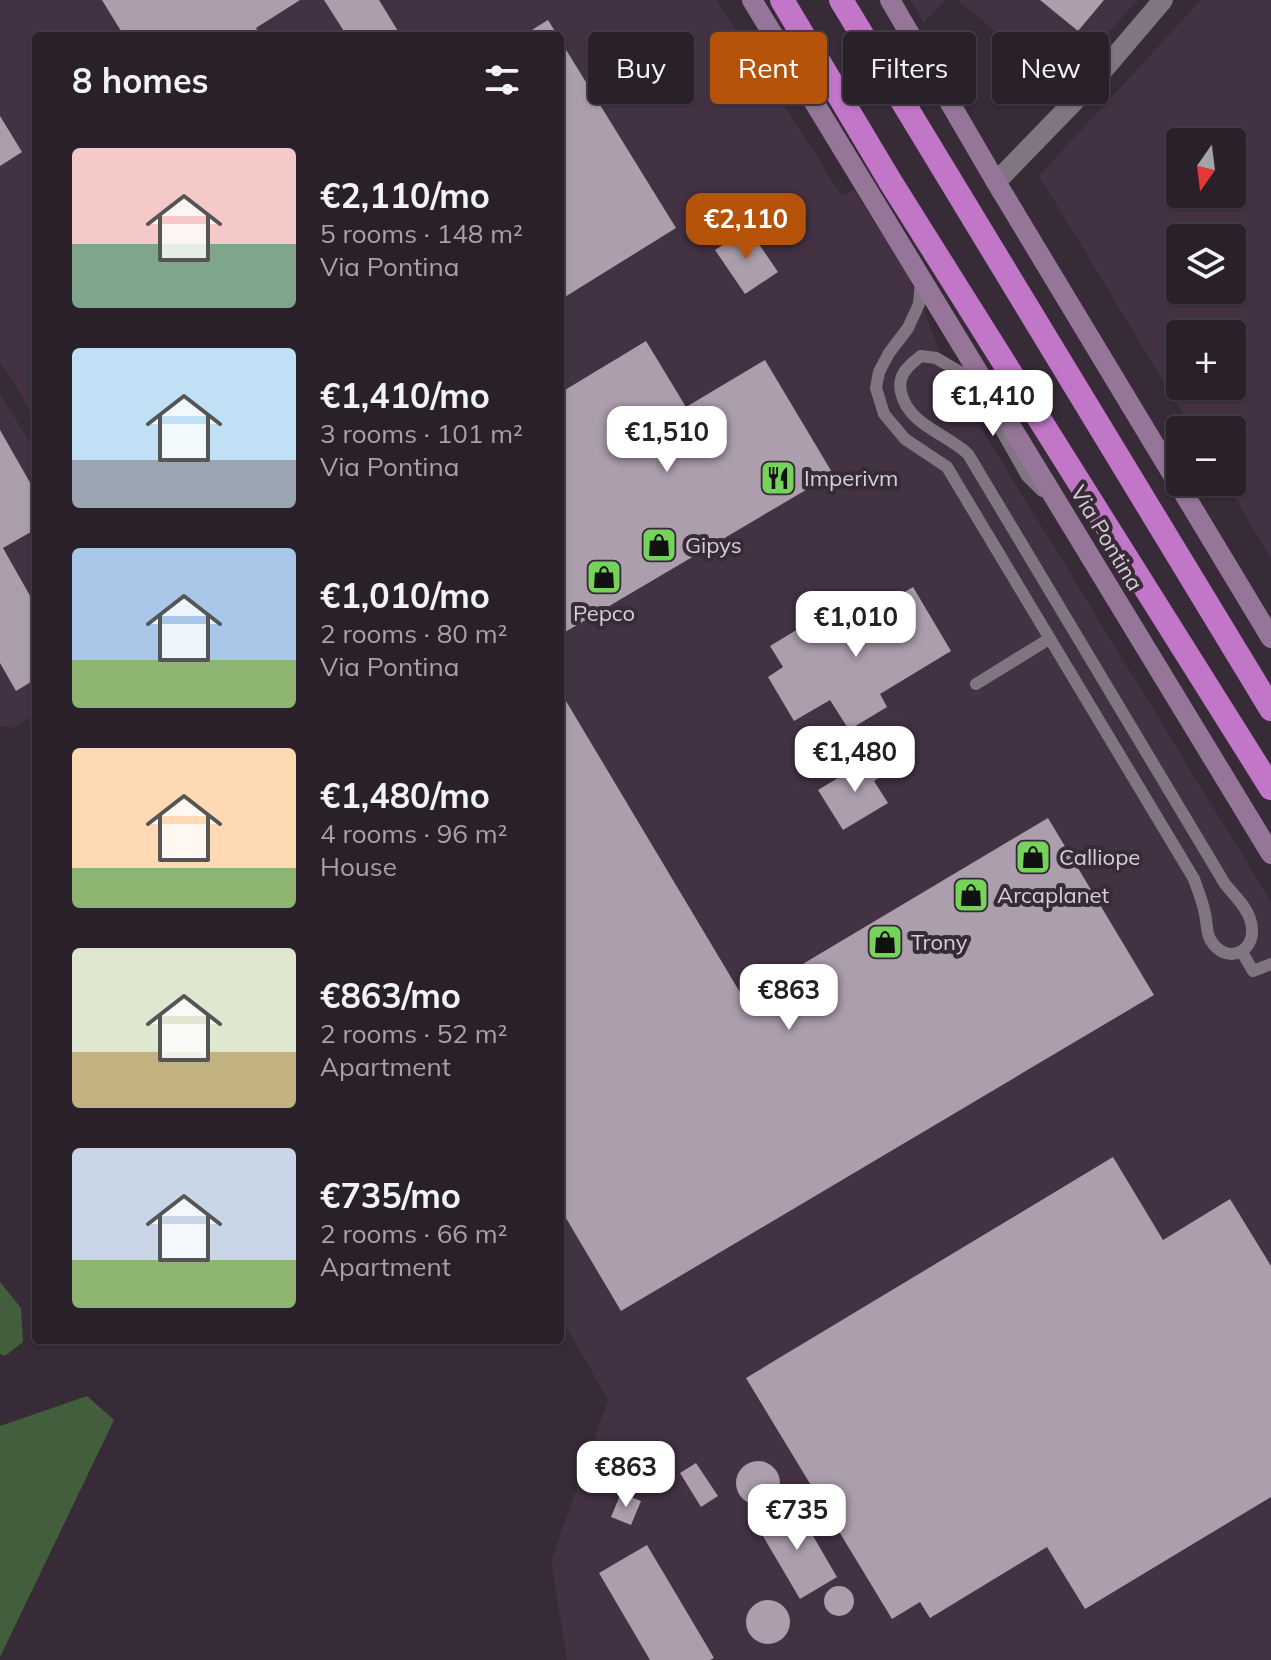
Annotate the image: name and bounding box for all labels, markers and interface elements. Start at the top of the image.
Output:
chip: Buy [588,32,694,104]
chip: Rent [710,32,827,104]
chip: Filters [843,32,976,104]
chip: New [992,32,1109,104]
icon: filters [480,58,524,102]
text: 8 homes [72,59,209,102]
north arrow [1166,128,1246,208]
map controls [1166,128,1246,496]
text: €2,110/mo [320,174,490,217]
icon: home [136,180,232,276]
pin: €2,110 [681,193,811,261]
text: €2,110 [704,202,788,235]
text: 5 rooms · 148 m² [320,217,523,250]
button: layers [1166,224,1246,304]
text: Via Pontina [320,250,459,283]
button: + [1166,320,1246,400]
pin: €1,410 [928,370,1058,438]
text: €1,410/mo [320,374,490,417]
text: €1,410 [951,379,1035,412]
icon: home [136,380,232,476]
pin: €1,510 [602,406,732,474]
text: €1,510 [625,415,709,448]
button: − [1166,416,1246,496]
text: 3 rooms · 101 m² [320,417,523,450]
text: Via Pontina [320,450,459,483]
restaurant icon: Imperivm [759,459,797,497]
place label: Imperivm [804,464,898,492]
street label: Via Pontina [1065,480,1149,596]
shop icon: Gipys [640,526,678,564]
place label: Gipys [685,531,742,559]
shop icon: Pepco [585,558,623,596]
text: €1,010/mo [320,574,490,617]
icon: home [136,580,232,676]
pin: €1,010 [791,591,921,659]
place label: Pepco [573,599,635,627]
text: €1,010 [814,600,898,633]
text: 2 rooms · 80 m² [320,617,507,650]
text: Via Pontina [320,650,459,683]
pin: €1,480 [790,726,920,794]
text: €1,480 [813,735,897,768]
text: €1,480/mo [320,774,490,817]
icon: home [136,780,232,876]
text: 4 rooms · 96 m² [320,817,507,850]
shop icon: Calliope [1014,838,1052,876]
place label: Calliope [1059,843,1140,871]
text: House [320,850,397,883]
shop icon: Arcaplanet [952,876,990,914]
place label: Arcaplanet [997,881,1110,909]
shop icon: Trony [866,923,904,961]
place label: Trony [911,928,968,956]
pin: €863 [742,964,836,1032]
text: €863 [758,973,820,1006]
text: €863/mo [320,974,461,1017]
icon: home [136,980,232,1076]
text: 2 rooms · 52 m² [320,1017,507,1050]
text: Apartment [320,1050,451,1083]
text: €735/mo [320,1174,461,1217]
icon: home [136,1180,232,1276]
text: 2 rooms · 66 m² [320,1217,507,1250]
text: Apartment [320,1250,451,1283]
pin: €863 [579,1441,673,1509]
text: €863 [595,1450,657,1483]
pin: €735 [750,1484,844,1552]
text: €735 [766,1493,828,1526]

